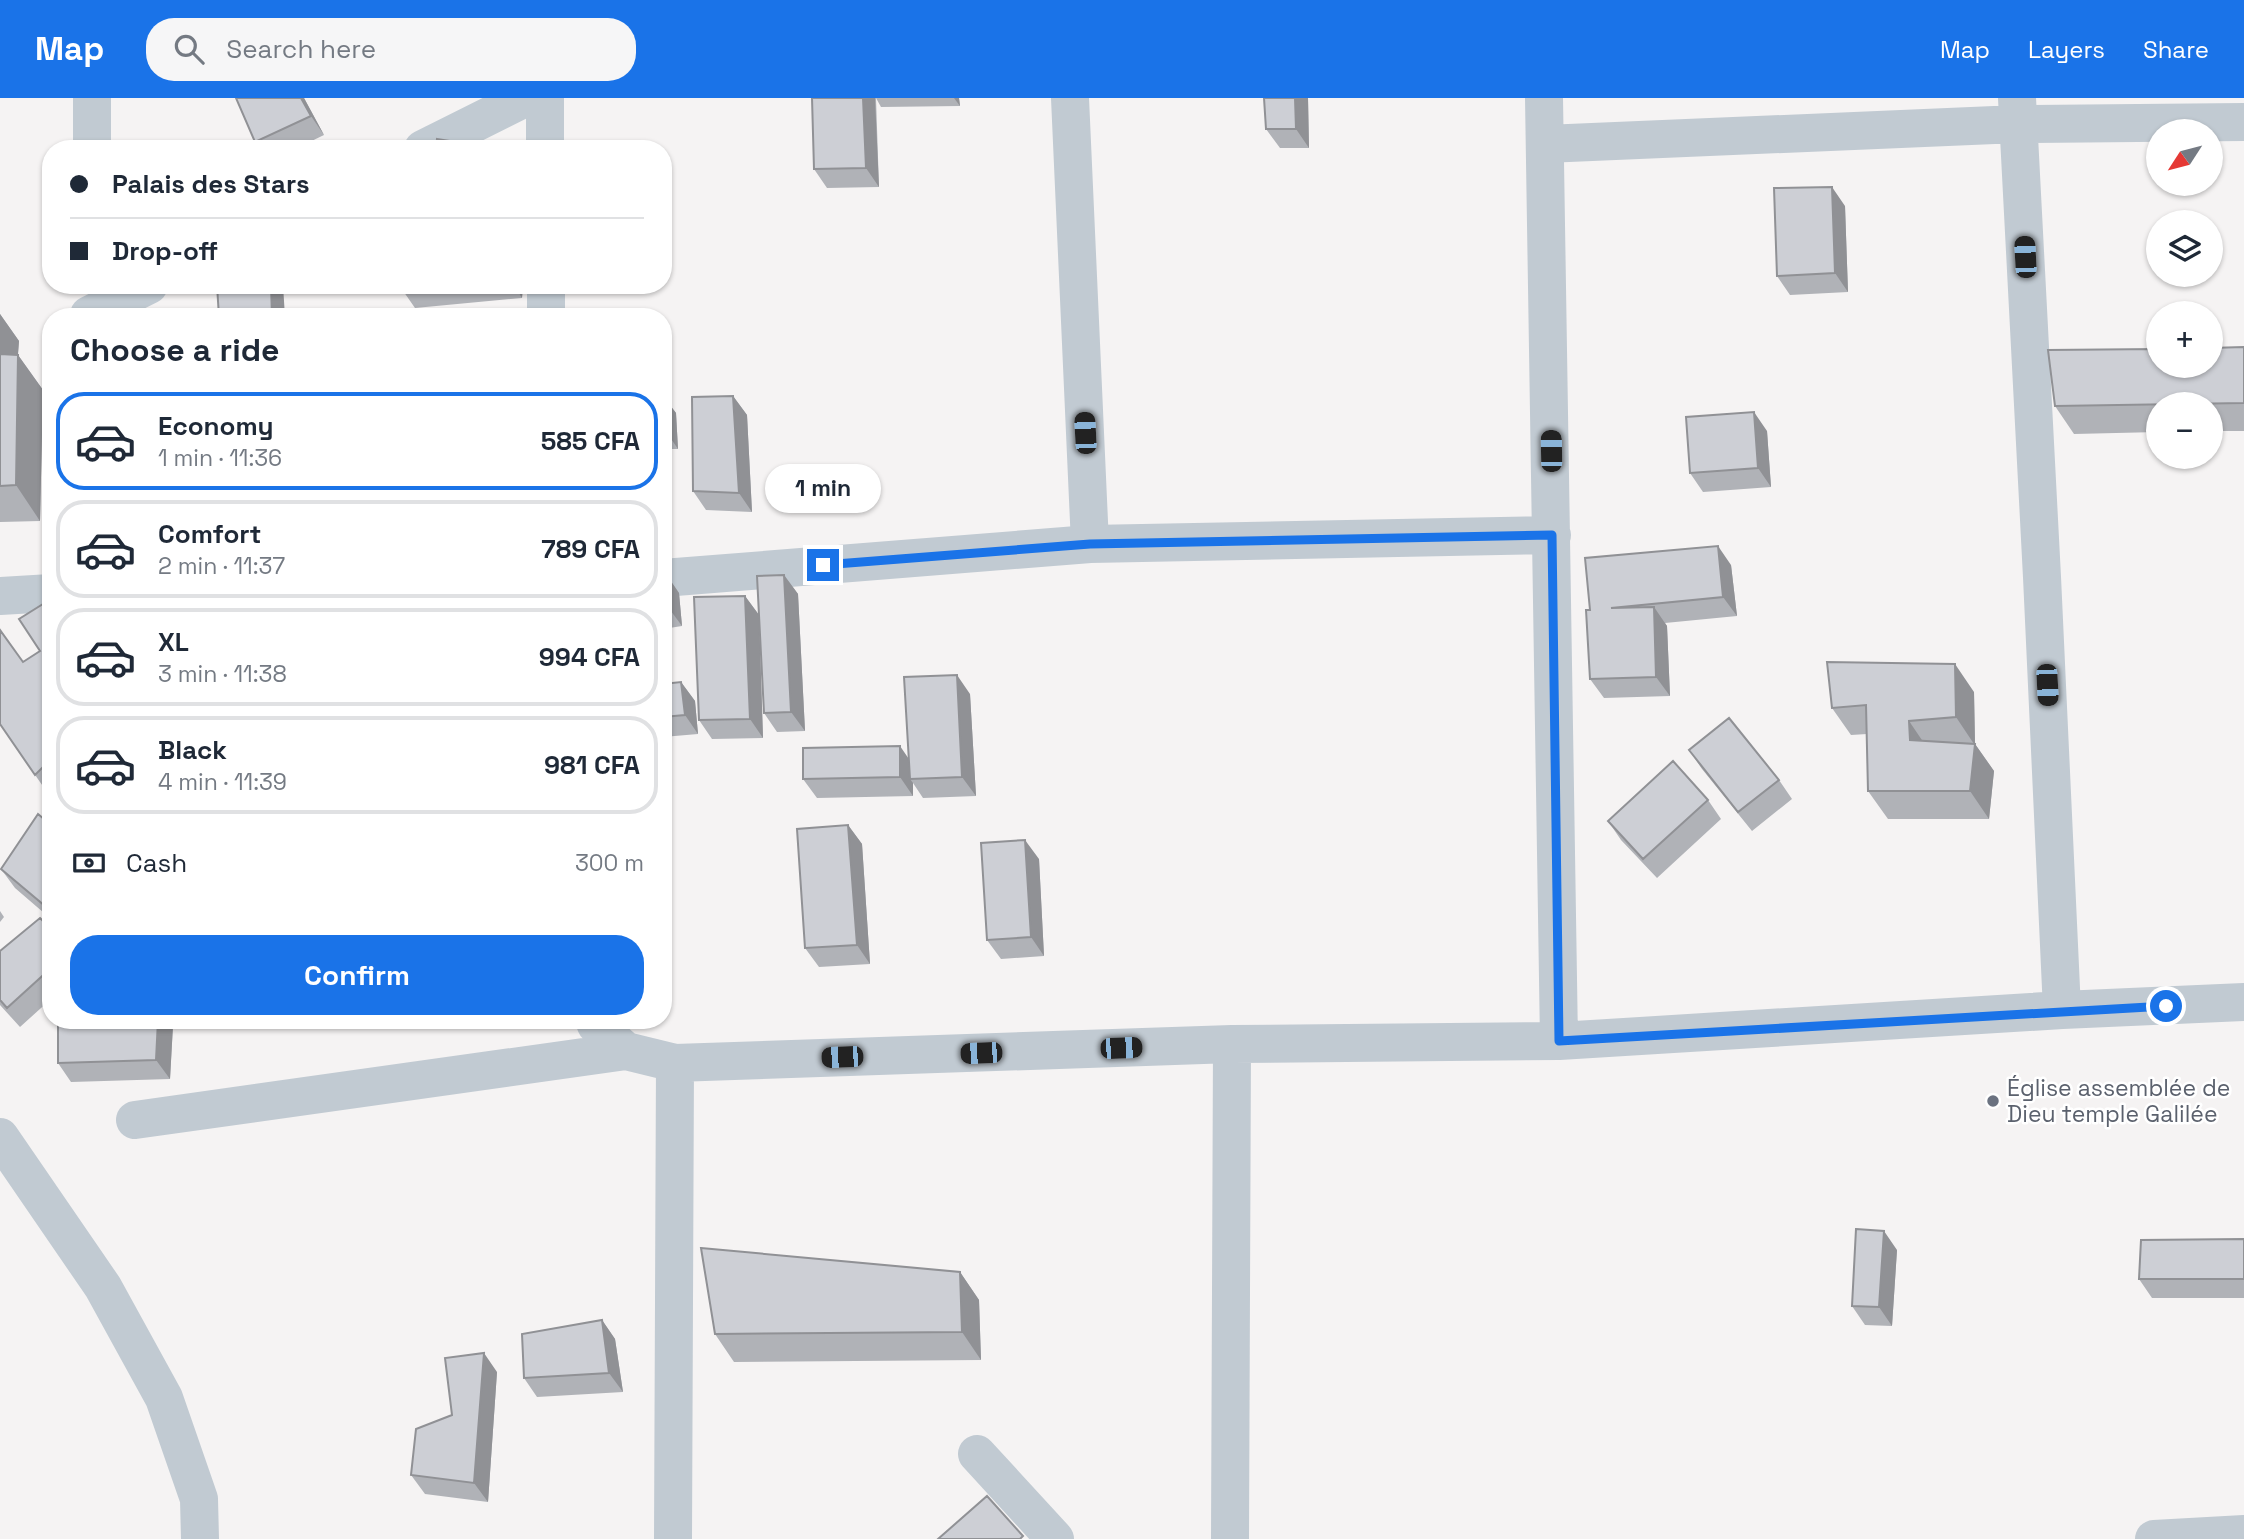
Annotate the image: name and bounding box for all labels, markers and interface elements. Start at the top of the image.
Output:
search box [146,18,636,81]
text: Map [35,28,104,70]
icon: search [170,30,208,68]
text: Search here [226,32,376,66]
text: Map [1940,34,1990,65]
text: Layers [2028,34,2105,65]
text: Share [2143,34,2209,65]
north arrow [2146,119,2222,196]
map controls [2146,119,2223,469]
text: Palais des Stars [112,167,310,201]
button: layers [2146,210,2223,287]
text: Drop-off [112,234,218,268]
car [2014,235,2037,279]
button: + [2146,301,2223,378]
text: Choose a ride [70,330,280,370]
button: − [2146,392,2223,469]
text: Economy [158,409,274,443]
icon: car [74,410,137,473]
car [1074,411,1097,455]
text: 585 CFA [541,424,640,458]
car [1541,430,1562,472]
text: 1 min · 11:36 [158,443,282,473]
callout: 1 min [765,463,881,512]
text: 1 min [795,473,851,503]
text: Comfort [158,517,261,551]
icon: car [74,518,137,581]
text: 789 CFA [541,532,640,566]
route end [807,549,839,581]
text: 2 min · 11:37 [158,551,285,581]
text: XL [158,625,189,659]
icon: car [74,626,137,689]
text: 994 CFA [539,640,640,674]
text: 3 min · 11:38 [158,659,287,689]
car [2036,663,2059,707]
text: Black [158,733,227,767]
icon: car [74,734,137,797]
text: 981 CFA [544,748,640,782]
text: 4 min · 11:39 [158,767,287,797]
icon: cash [70,844,108,882]
text: Cash [126,846,187,880]
text: 300 m [575,848,644,878]
button: Confirm [70,935,644,1015]
route start [2150,990,2182,1022]
car [1100,1037,1143,1059]
car [960,1042,1003,1064]
car [821,1046,864,1068]
place label: Église assemblée de Dieu temple Galilée [2007,1073,2230,1129]
marker: Église assemblée de Dieu temple Galilée [1985,1093,2001,1109]

